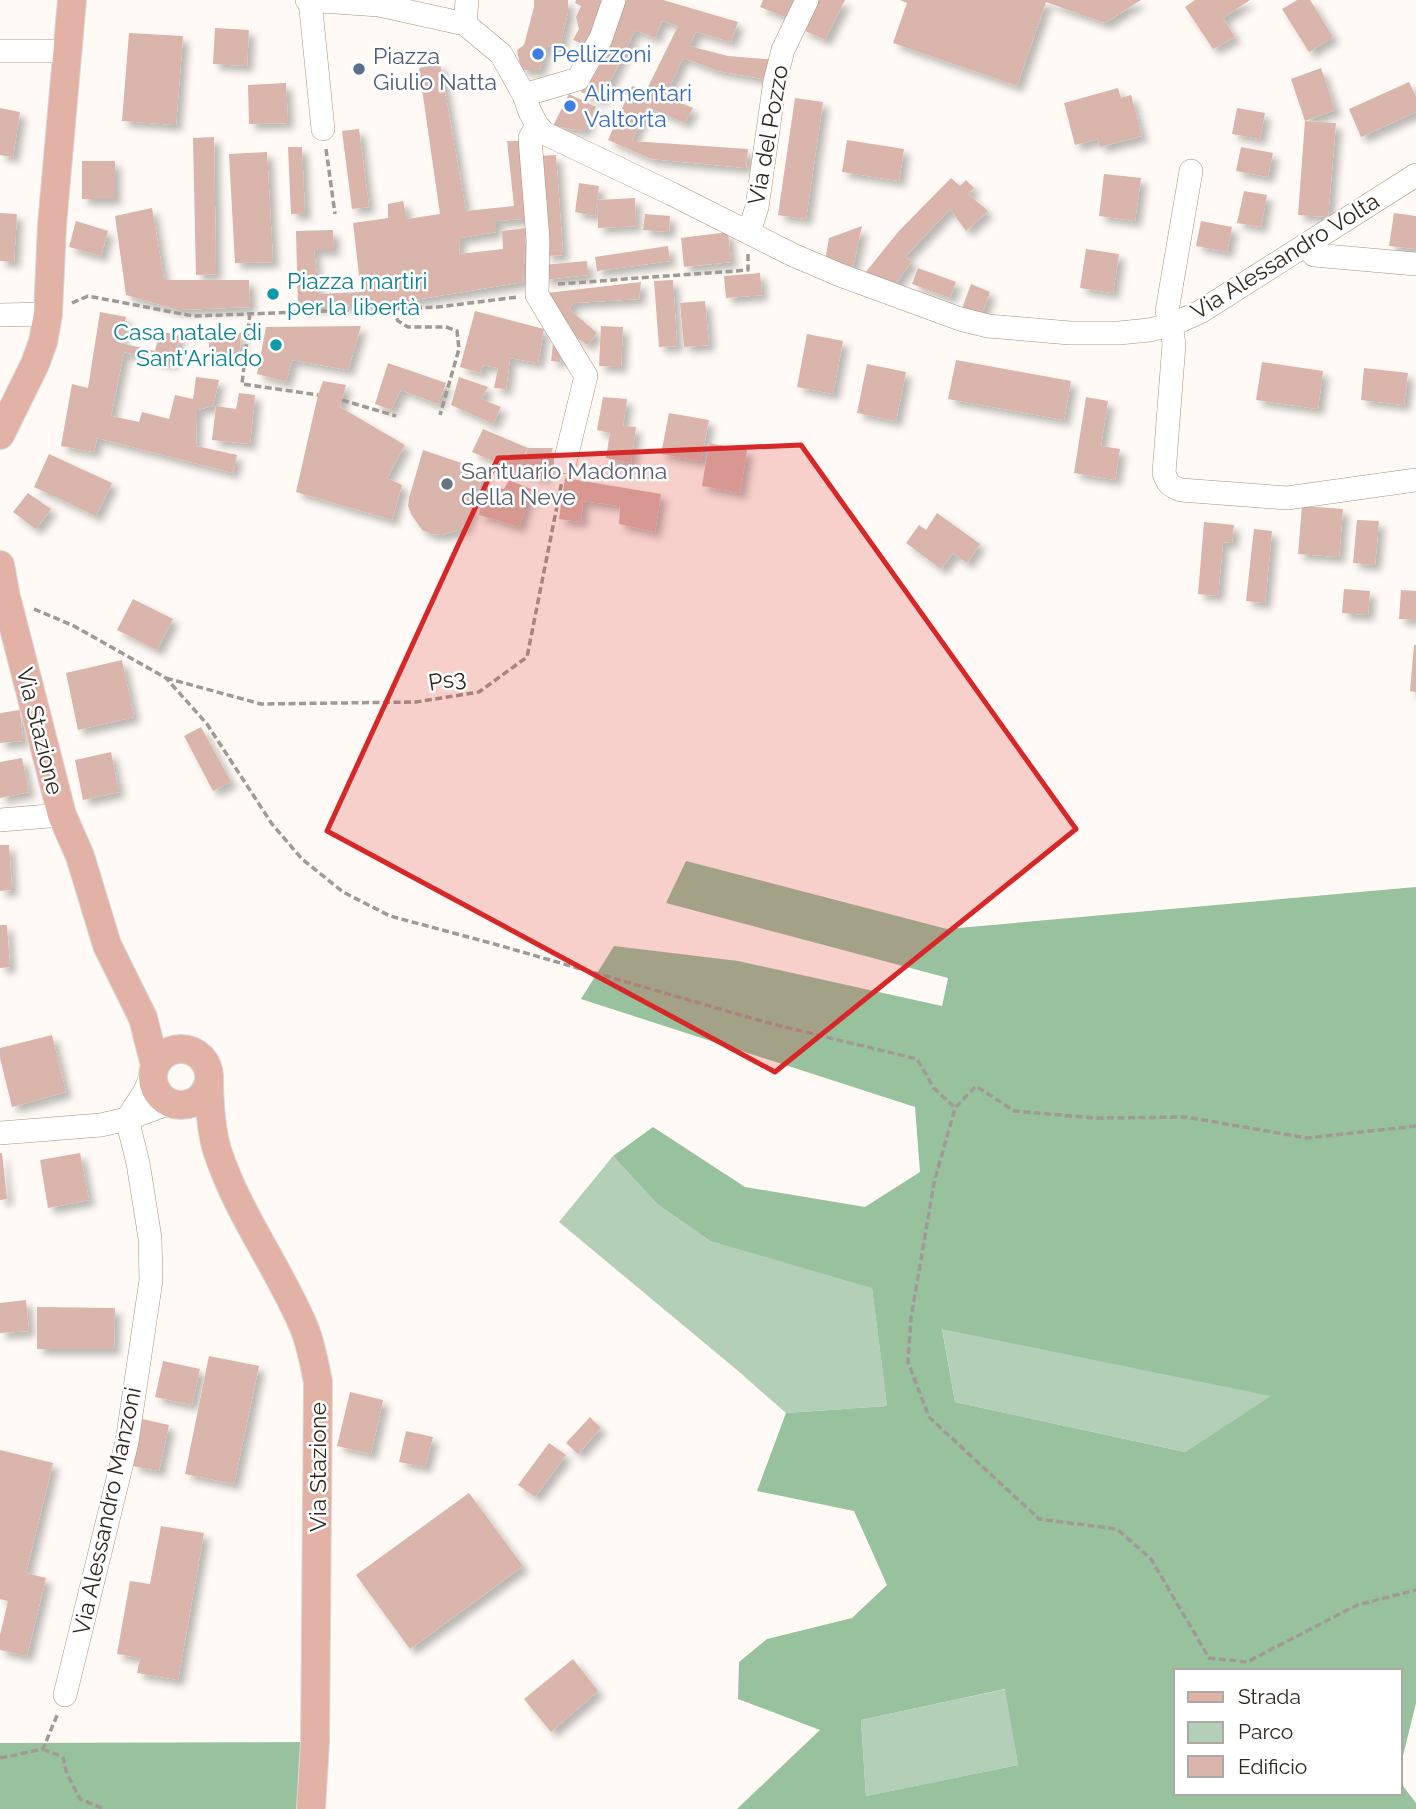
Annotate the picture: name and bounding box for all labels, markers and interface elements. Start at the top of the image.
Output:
place label: Pellizzoni [552,40,652,67]
place label: Piazza Giulio Natta [373,42,497,95]
marker: Pellizzoni [530,46,546,62]
marker: Piazza Giulio Natta [351,61,367,77]
street label: Via del Pozzo [742,63,793,207]
place label: Alimentari Valtorta [584,79,692,132]
marker: Alimentari Valtorta [562,98,578,114]
street label: Via Alessandro Volta [1186,187,1384,324]
place label: Piazza martiri per la libertà [287,267,427,320]
marker: Piazza martiri per la libertà [265,286,281,302]
place label: Casa natale di Sant'Arialdo [113,318,262,371]
marker: Casa natale di Sant'Arialdo [268,337,284,353]
place label: Santuario Madonna della Neve [461,457,667,510]
marker: Santuario Madonna della Neve [439,476,455,492]
street label: Ps3 [426,663,468,696]
street label: Via Stazione [12,665,69,797]
street label: Via Alessandro Manzoni [67,1385,146,1637]
street label: Via Stazione [304,1402,331,1532]
legend [1174,1669,1402,1795]
text: Strada [1238,1684,1301,1709]
text: Parco [1238,1719,1293,1744]
text: Edificio [1238,1754,1307,1779]

